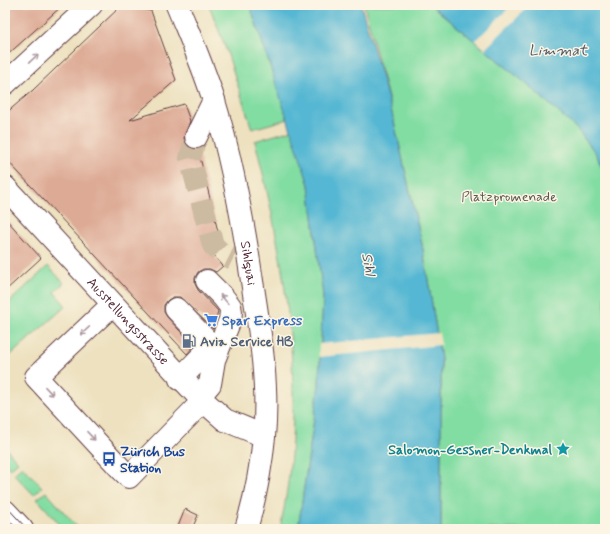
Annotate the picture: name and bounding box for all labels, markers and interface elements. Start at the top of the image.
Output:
water label: Limmat [529,41,588,61]
one-way arrow [29,53,39,63]
park label: Platzpromenade [461,188,557,206]
street label: Sihlquai [236,240,261,287]
water label: Sihl [356,251,380,279]
street label: Ausstellungsstrasse [83,274,173,369]
one-way arrow [219,293,228,304]
supermarket icon: Spar Express [203,312,219,328]
place label: Spar Express [222,312,303,330]
one-way arrow [80,326,90,335]
fuel station icon: Avia Service HB [181,333,197,349]
place label: Avia Service HB [200,333,294,351]
one-way arrow [44,386,54,396]
one-way arrow [86,431,95,441]
place label: Salomon-Gessner-Denkmal [388,441,553,459]
place icon: Salomon-Gessner-Denkmal [555,441,571,457]
place label: Zürich Bus Station [120,443,186,477]
bus stop icon: Zürich Bus Station [101,451,117,467]

